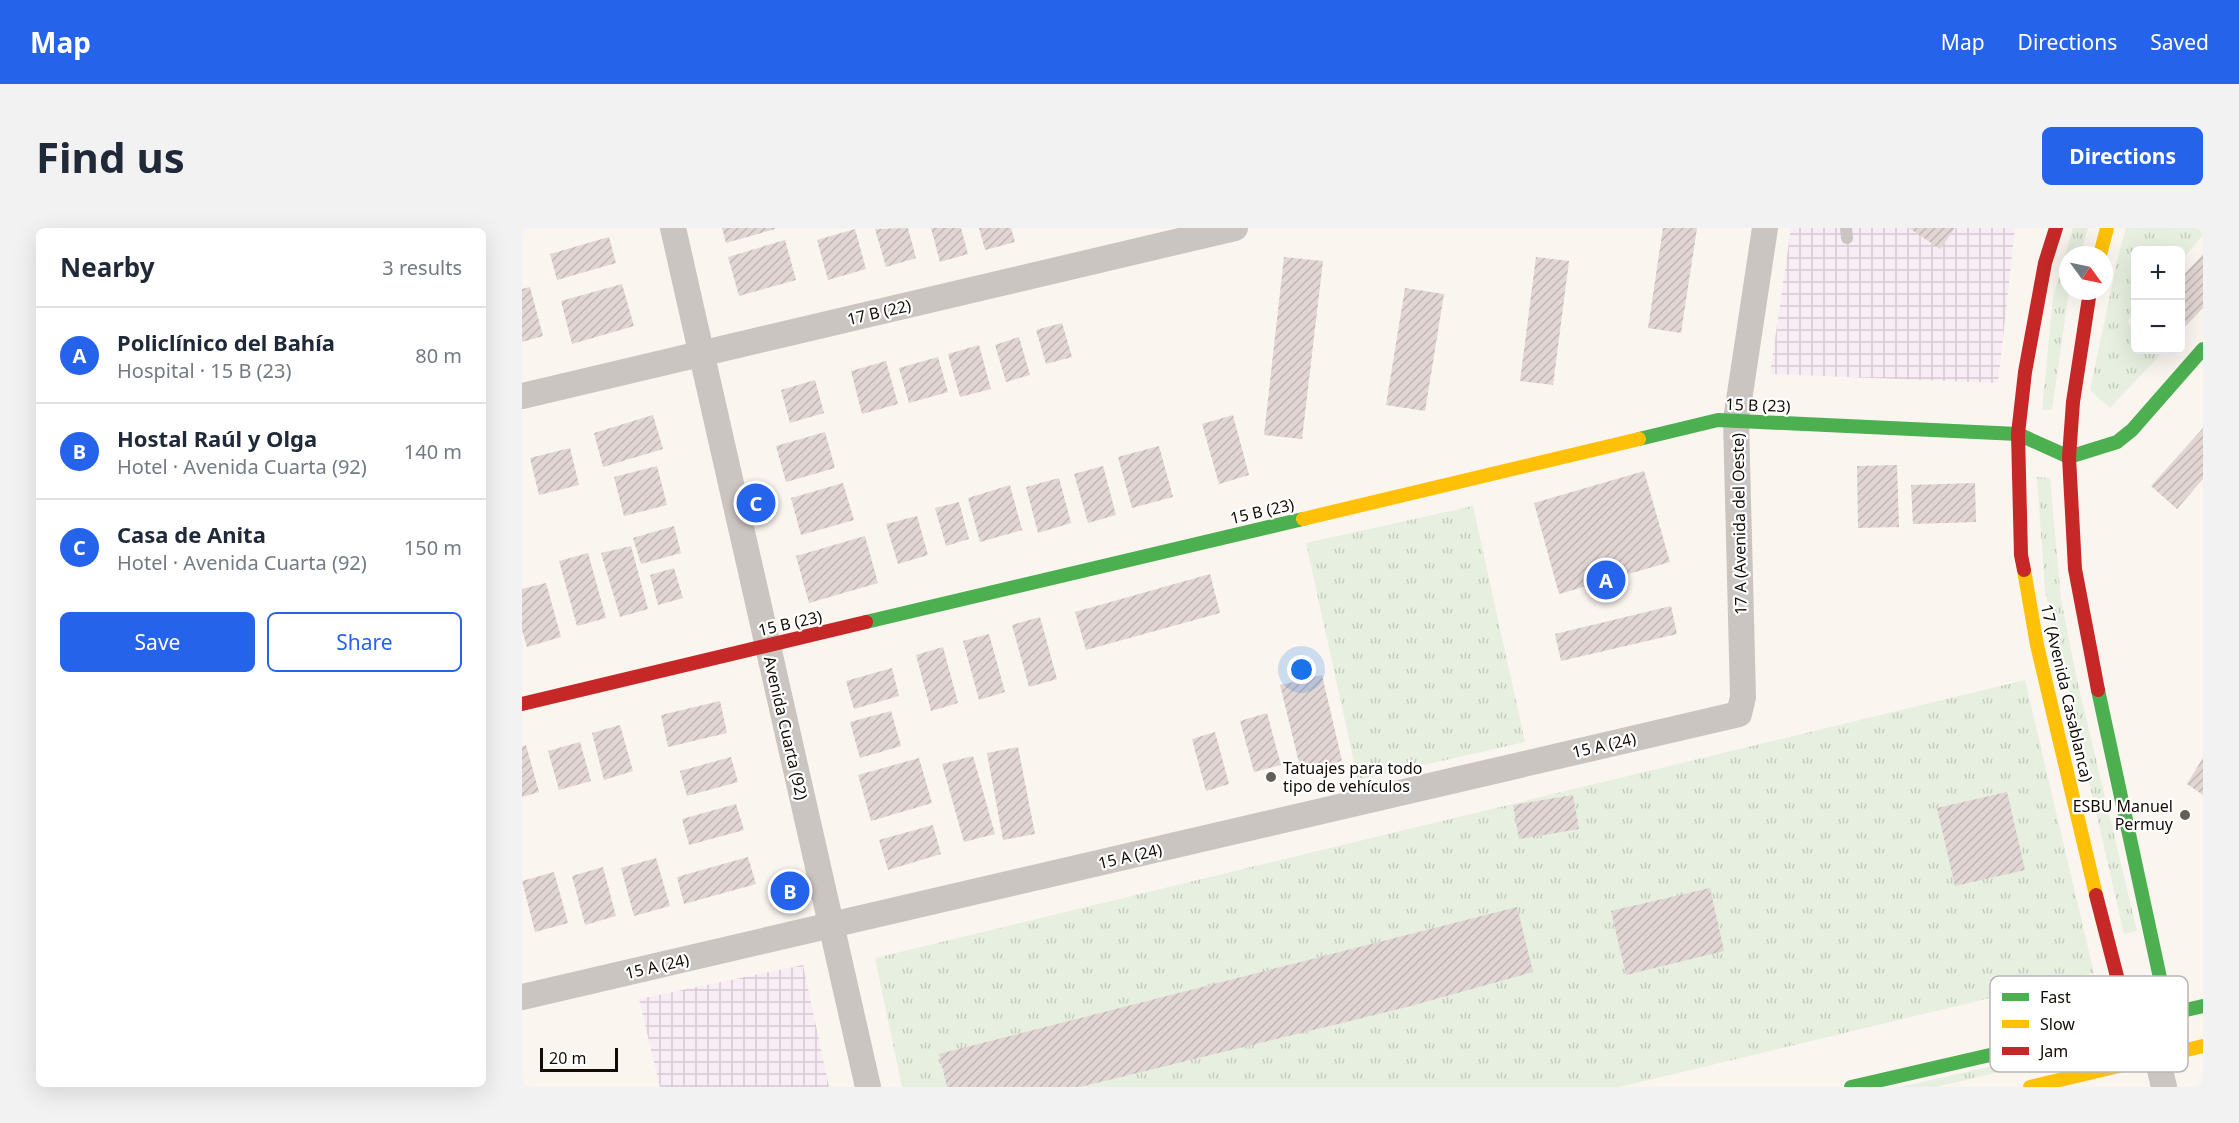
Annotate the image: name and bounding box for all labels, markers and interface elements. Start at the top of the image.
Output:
text: Map [30,23,91,61]
text: Map [1941,28,1985,56]
text: Directions [2018,28,2117,56]
text: Saved [2150,28,2209,56]
button: Directions [2042,127,2203,185]
text: Find us [36,128,185,185]
north arrow [2059,246,2113,300]
map controls [2131,246,2185,354]
button: + [2131,246,2185,300]
text: Nearby [60,249,155,285]
text: 3 results [382,254,462,281]
street label: 17 B (22) [845,294,913,330]
button: − [2131,300,2185,354]
text: Policlínico del Bahía [117,327,335,357]
text: A [73,342,86,369]
text: 80 m [415,342,462,369]
text: Hospital · 15 B (23) [117,357,291,384]
street label: 15 B (23) [1725,393,1791,417]
text: Hostal Raúl y Olga [117,423,317,453]
street label: 17 A (Avenida del Oeste) [1726,433,1752,615]
text: B [73,438,86,465]
text: 140 m [404,438,462,465]
text: Hotel · Avenida Cuarta (92) [117,453,367,480]
pin: C [736,480,776,526]
street label: 15 B (23) [1228,493,1296,529]
text: Casa de Anita [117,519,266,549]
text: C [73,534,86,561]
text: 150 m [404,534,462,561]
text: Hotel · Avenida Cuarta (92) [117,549,367,576]
pin: A [1586,558,1626,602]
street label: 17 (Avenida Casablanca) [2036,602,2098,784]
street label: 15 B (23) [756,605,824,641]
button: Save [60,612,255,672]
button: Share [267,612,462,672]
street label: Avenida Cuarta (92) [759,654,813,802]
your location [1287,655,1316,684]
street label: 15 A (24) [1570,727,1638,763]
place label: Tatuajes para todo tipo de vehículos [1283,757,1422,797]
marker: Tatuajes para todo tipo de vehículos [1264,770,1278,784]
place label: ESBU Manuel Permuy [2073,795,2174,835]
marker: ESBU Manuel Permuy [2178,808,2192,822]
street label: 15 A (24) [1096,838,1164,874]
pin: B [770,868,810,914]
street label: 15 A (24) [623,948,691,984]
legend [1990,976,2188,1072]
text: Fast [2040,986,2071,1008]
text: Slow [2040,1013,2075,1035]
text: Jam [2038,1040,2068,1062]
scale bar [540,1045,618,1072]
text: 20 m [549,1047,586,1069]

